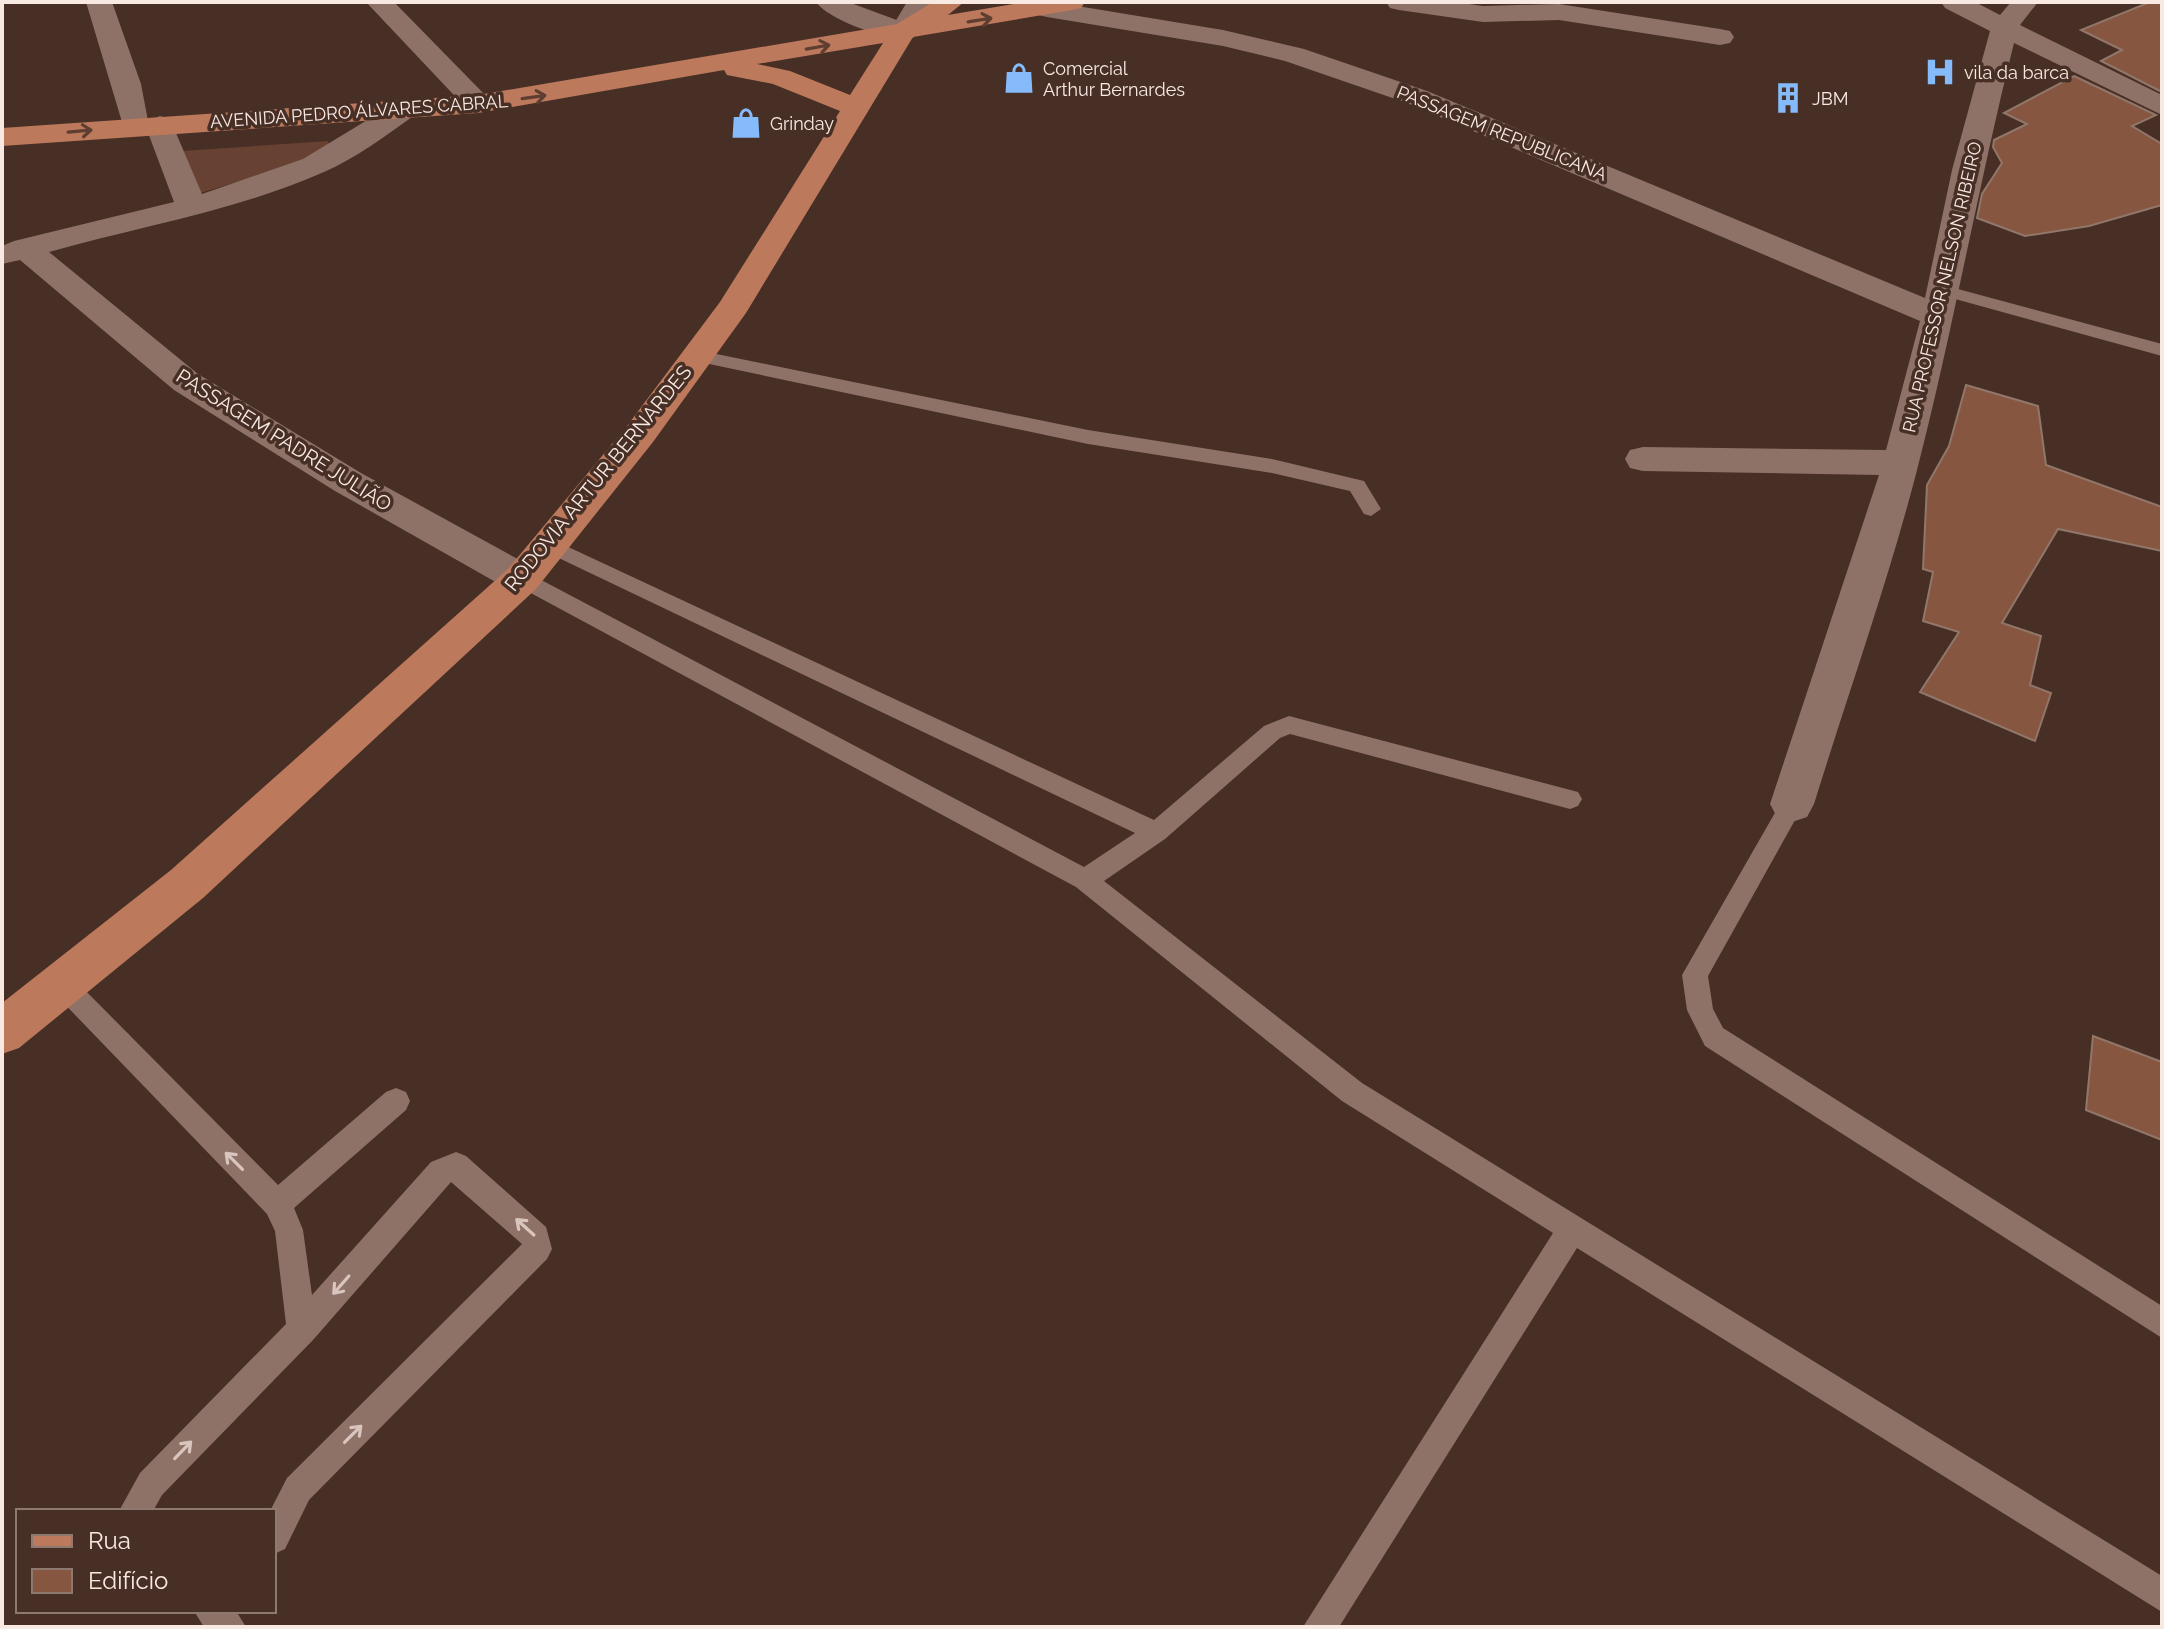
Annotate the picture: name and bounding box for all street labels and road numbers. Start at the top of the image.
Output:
street label: PASSAGEM REPUBLICANA [1394,81,1610,185]
street label: AVENIDA PEDRO ÁLVARES CABRAL [209,89,509,132]
street label: RUA PROFESSOR NELSON RIBEIRO [1898,140,1986,434]
street label: RODOVIA ARTUR BERNARDES [499,360,697,596]
street label: PASSAGEM PADRE JULIÃO [172,364,396,516]

